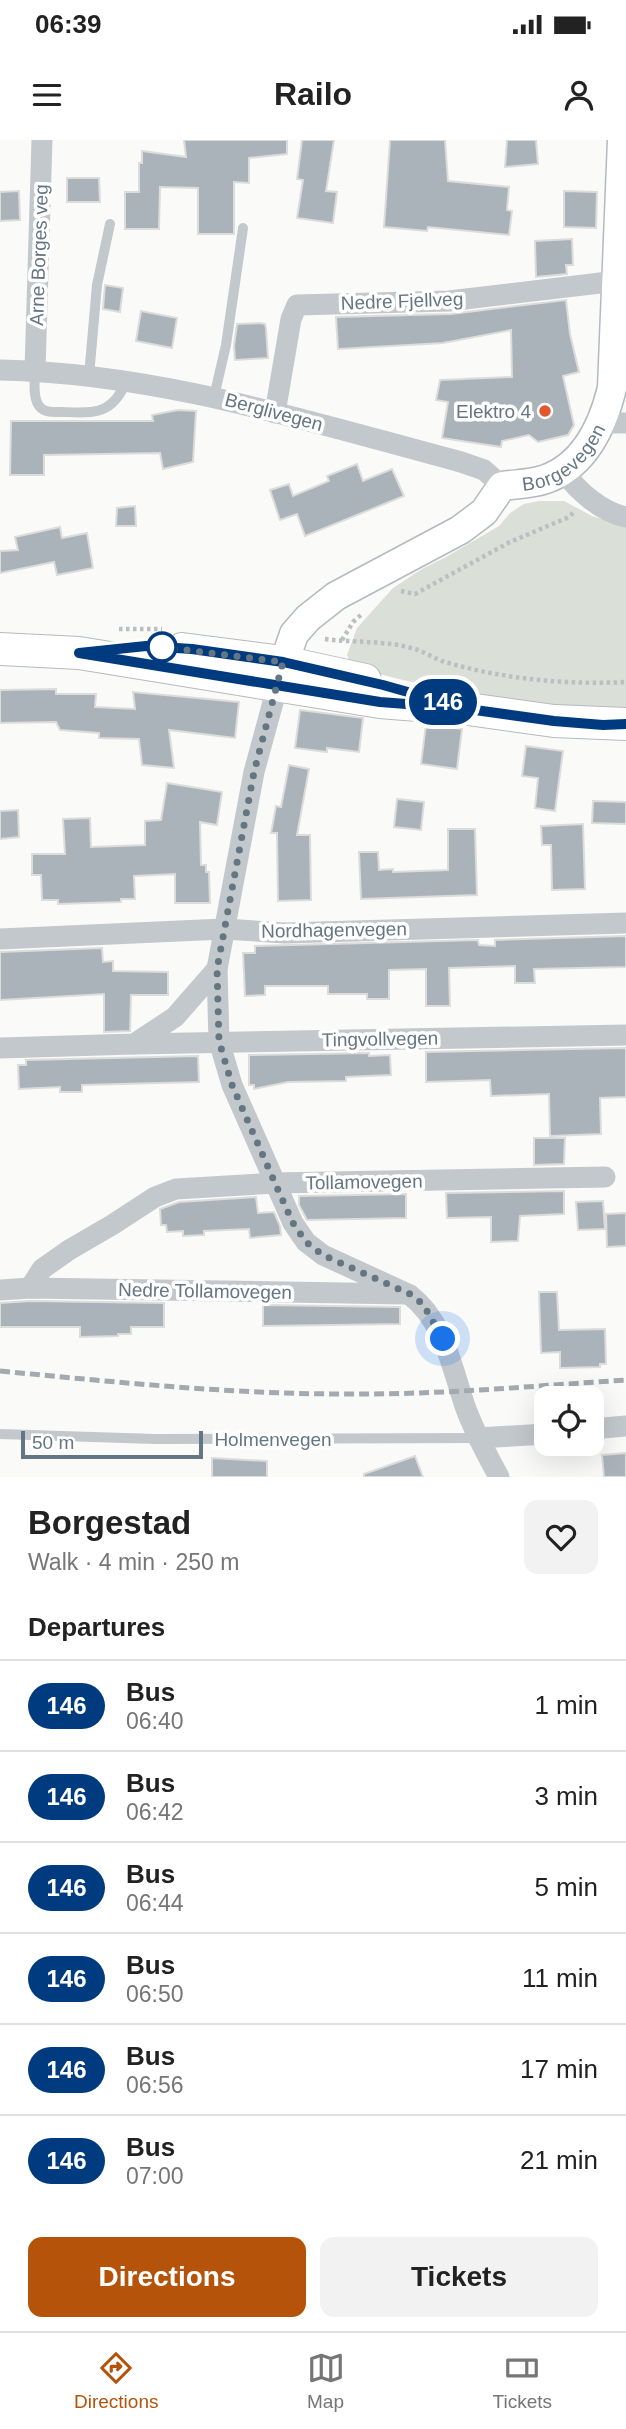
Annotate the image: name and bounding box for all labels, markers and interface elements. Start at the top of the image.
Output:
text: 06:39 [35,9,102,39]
icon: menu [28,76,66,114]
text: Railo [274,76,352,112]
icon: person [560,76,598,114]
street label: Arne Borges veg [26,184,52,326]
street label: Nedre Fjellveg [340,288,464,314]
street label: Berglivegen [223,389,325,435]
place label: Elektro 4 [456,401,531,422]
marker: Elektro 4 [537,403,553,419]
street label: Borgevegen [521,420,609,494]
unlabelled marker [147,632,177,662]
line badge: 146 [403,679,483,725]
text: 146 [423,688,463,715]
street label: Nordhagenvegen [261,918,407,942]
street label: Tingvollvegen [322,1027,438,1051]
street label: Tollamovegen [305,1170,423,1194]
street label: Nedre Tollamovegen [118,1279,292,1303]
your location [425,1321,460,1356]
map controls [534,1386,604,1456]
button: locate [534,1386,604,1456]
scale bar [21,1428,203,1460]
street label: Holmenvegen [214,1429,332,1450]
text: 50 m [32,1432,74,1453]
button: heart [524,1500,598,1574]
text: Borgestad [28,1504,191,1541]
text: Walk · 4 min · 250 m [28,1549,239,1575]
text: Departures [28,1612,165,1642]
text: Bus [126,1677,175,1707]
text: 1 min [534,1690,598,1720]
text: 146 [46,1692,87,1719]
text: 06:40 [126,1708,184,1734]
text: Bus [126,1768,175,1798]
text: 3 min [534,1781,598,1811]
text: 146 [46,1783,87,1810]
text: 06:42 [126,1799,184,1825]
text: Bus [126,1859,175,1889]
text: 5 min [534,1872,598,1902]
text: 146 [46,1874,87,1901]
text: 06:44 [126,1890,184,1916]
text: Bus [126,1950,175,1980]
text: 11 min [522,1963,598,1993]
text: 146 [46,1965,87,1992]
text: 06:50 [126,1981,184,2007]
text: Bus [126,2041,175,2071]
text: 17 min [520,2054,598,2084]
text: 146 [46,2056,87,2083]
text: 06:56 [126,2072,184,2098]
text: Bus [126,2132,175,2162]
text: 21 min [520,2145,598,2175]
text: 146 [46,2147,87,2174]
text: 07:00 [126,2163,184,2189]
button: Directions [28,2237,306,2317]
button: Tickets [320,2237,598,2317]
tab: Directions [74,2349,158,2413]
tab: Map [307,2349,345,2413]
tab: Tickets [493,2349,552,2413]

